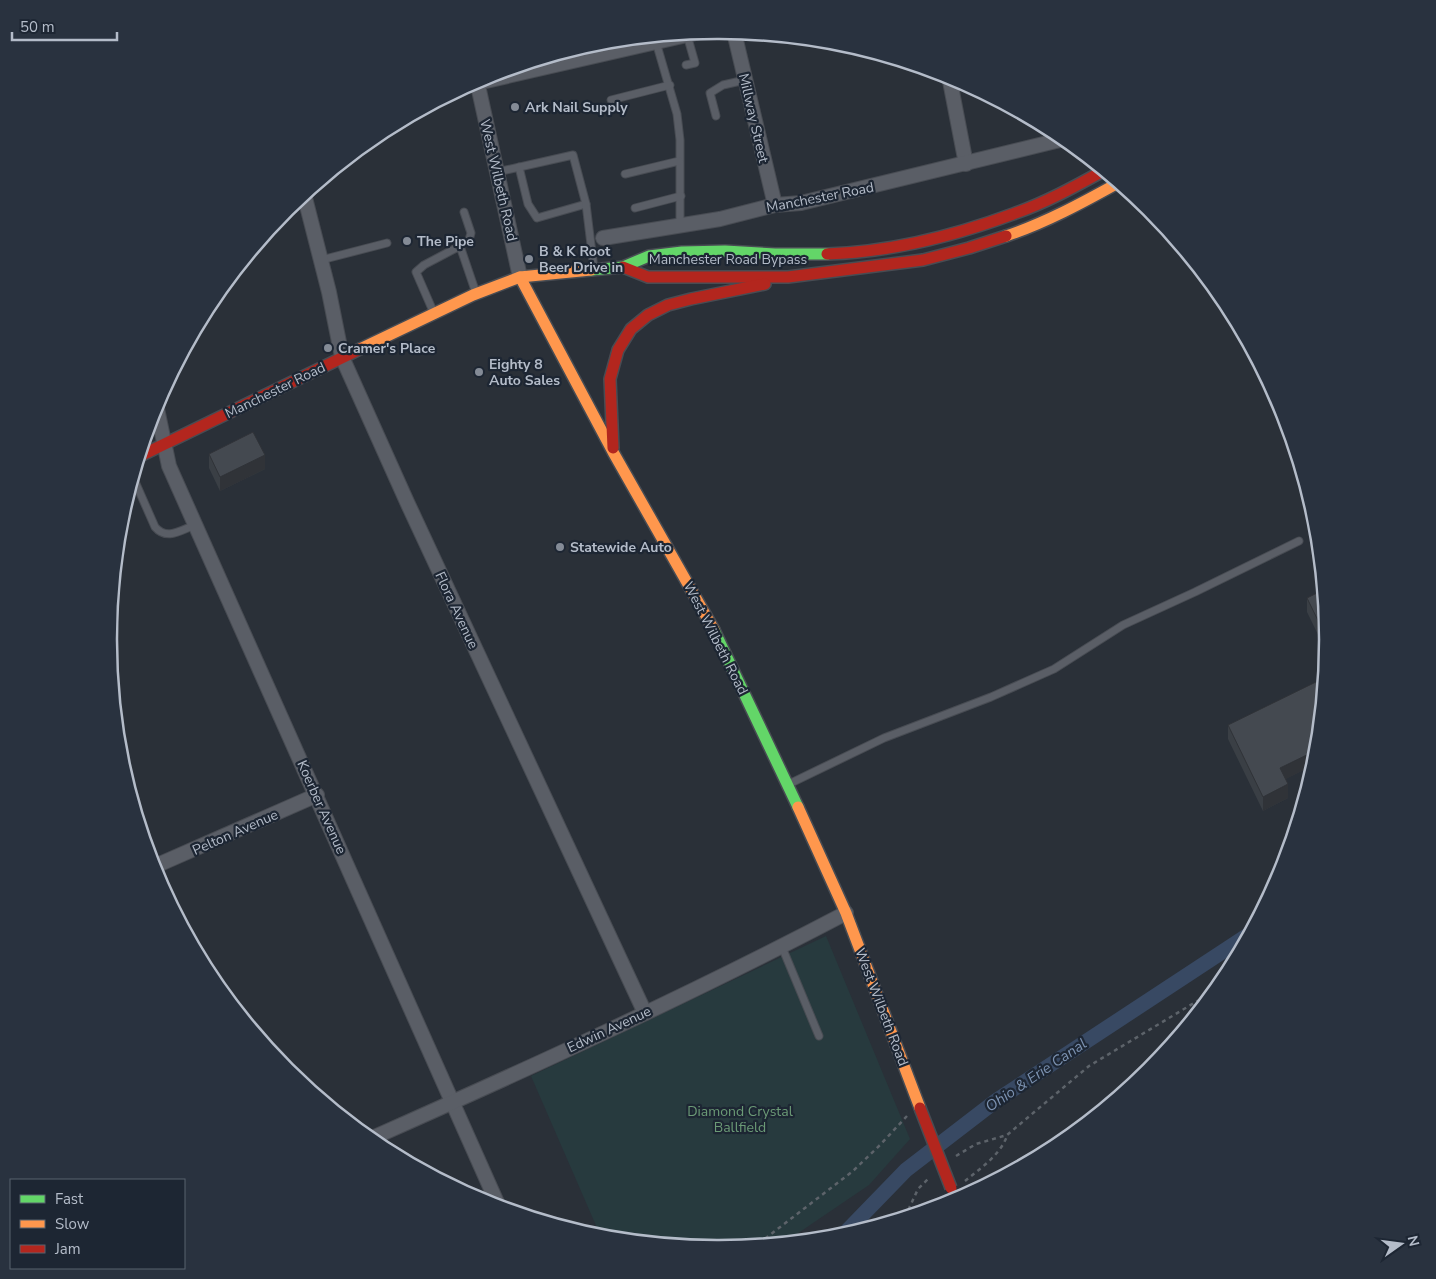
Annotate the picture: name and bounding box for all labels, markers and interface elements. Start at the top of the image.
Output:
scale bar [12,10,118,42]
text: 50 m [20,17,55,37]
street label: Millway Street [734,71,773,165]
place label: Ark Nail Supply [525,98,628,117]
marker: Ark Nail Supply [509,101,521,113]
street label: West Wilbeth Road [475,117,522,243]
street label: Manchester Road [765,178,876,217]
place label: The Pipe [417,232,474,251]
marker: The Pipe [401,235,413,247]
place label: B & K Root Beer Drive in [539,242,623,277]
street label: Manchester Road Bypass [649,250,808,269]
marker: B & K Root Beer Drive in [523,253,535,265]
place label: Cramer's Place [338,339,436,358]
marker: Cramer's Place [322,342,334,354]
place label: Eighty 8 Auto Sales [489,355,560,390]
street label: Manchester Road [222,358,329,423]
marker: Eighty 8 Auto Sales [473,366,485,378]
place label: Statewide Auto [570,538,672,557]
marker: Statewide Auto [554,541,566,553]
street label: Flora Avenue [430,569,483,652]
street label: West Wilbeth Road [679,578,752,698]
street label: Koerber Avenue [292,757,351,857]
street label: Pelton Avenue [189,805,281,860]
street label: West Wilbeth Road [850,946,913,1069]
street label: Edwin Avenue [564,1002,654,1057]
water label: Ohio & Erie Canal [981,1034,1091,1116]
park label: Diamond Crystal Ballfield [687,1102,794,1137]
legend [10,1179,185,1269]
text: Fast [55,1189,84,1209]
text: Slow [55,1214,90,1234]
north arrow [1376,1219,1426,1269]
text: N [1403,1234,1424,1248]
text: Jam [54,1239,81,1259]

